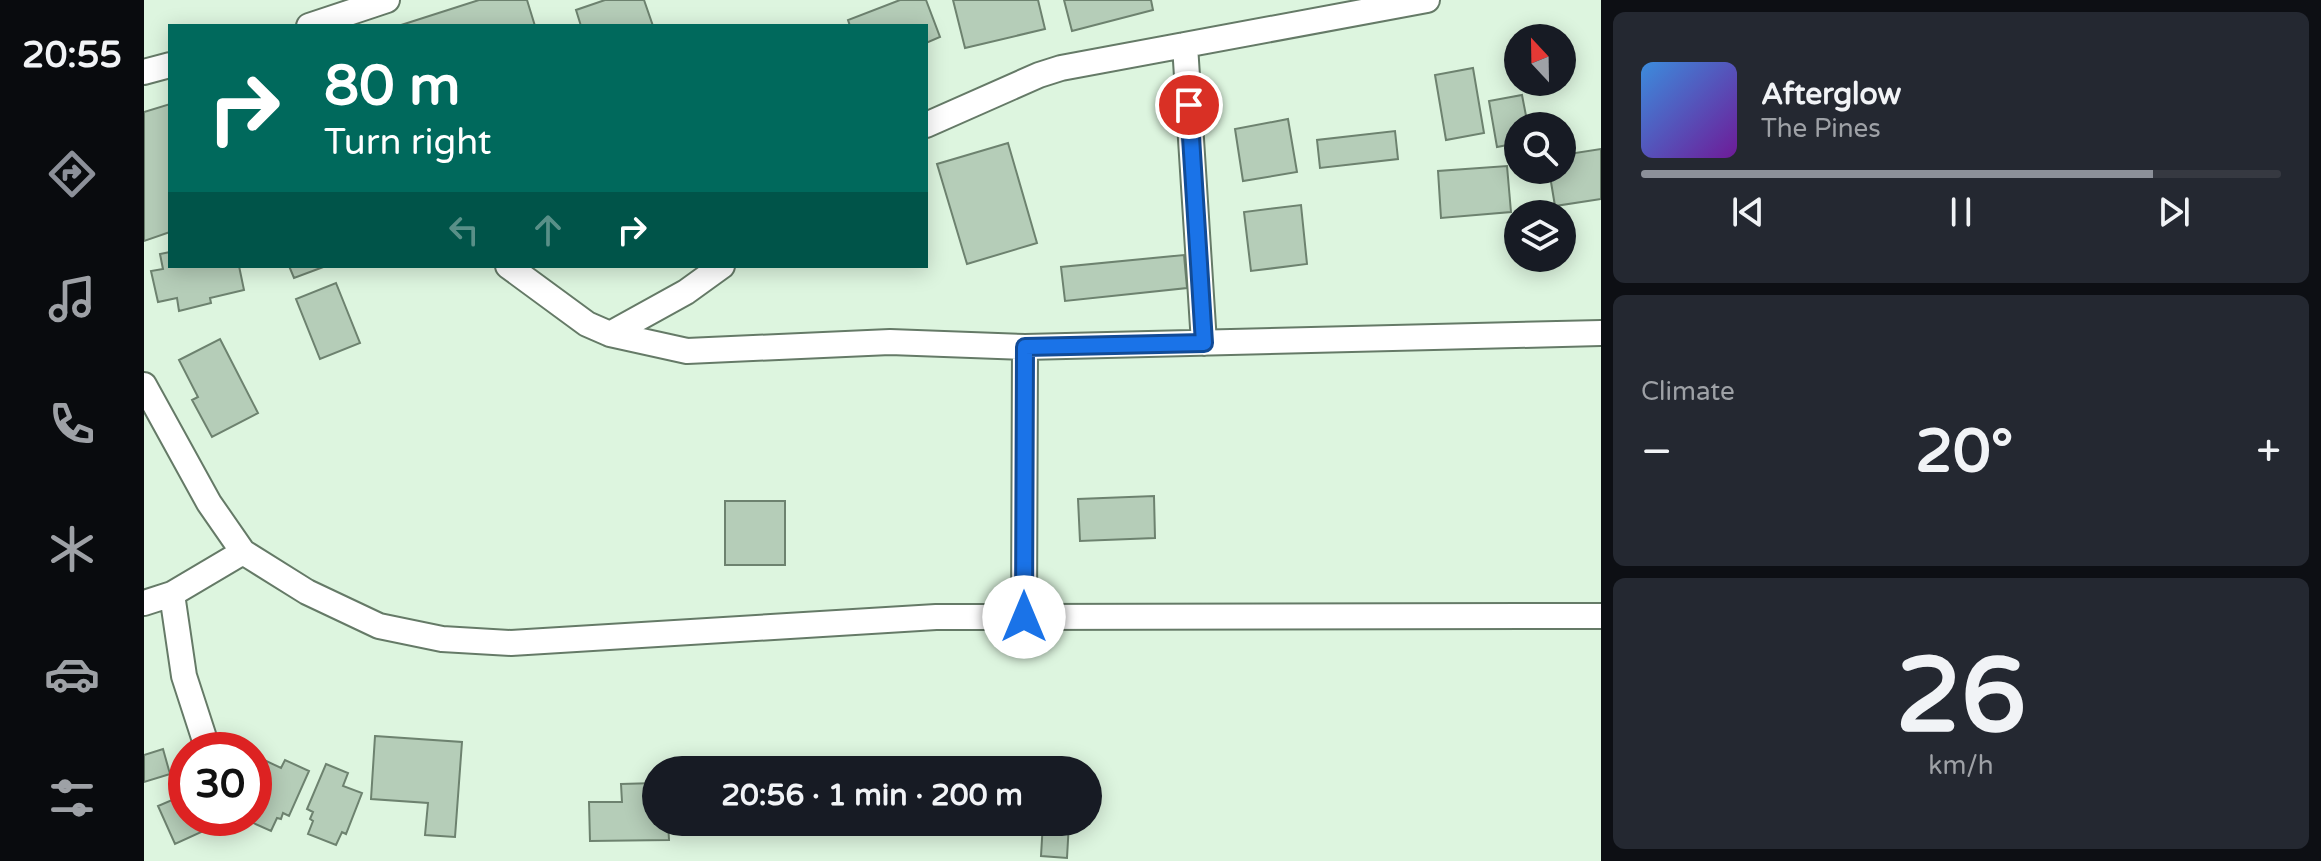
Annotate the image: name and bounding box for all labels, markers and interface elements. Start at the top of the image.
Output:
north arrow [1504,24,1576,96]
map controls [1504,24,1576,272]
text: 20:55 [22,34,122,77]
text: 80 m [324,53,460,120]
icon: right [192,56,296,160]
pin [1155,71,1223,139]
text: Afterglow [1761,76,1901,113]
icon: arrive [1167,83,1211,127]
button: search [1504,112,1576,184]
text: The Pines [1761,113,1881,144]
text: Turn right [324,121,491,164]
icon: directions [44,146,100,202]
icon: previous [1726,190,1770,234]
icon: pause [1939,190,1983,234]
icon: next [2152,190,2196,234]
button: layers [1504,200,1576,272]
icon: left [442,208,486,252]
icon: ahead [526,208,570,252]
icon: right [610,208,654,252]
icon: music [44,271,100,327]
text: Climate [1641,376,1735,407]
icon: phone [44,396,100,452]
text: 20° [1915,416,2013,488]
text: − [1641,426,1672,479]
text: + [2256,426,2281,479]
icon: climate [44,521,100,577]
position arrow [982,575,1066,659]
text: 26 [1896,635,2026,760]
icon: car [44,646,100,702]
speed limit sign: 30 [168,732,272,836]
text: km/h [1928,750,1994,781]
icon: filters [44,770,100,826]
text: 20:56 · 1 min · 200 m [721,777,1023,814]

